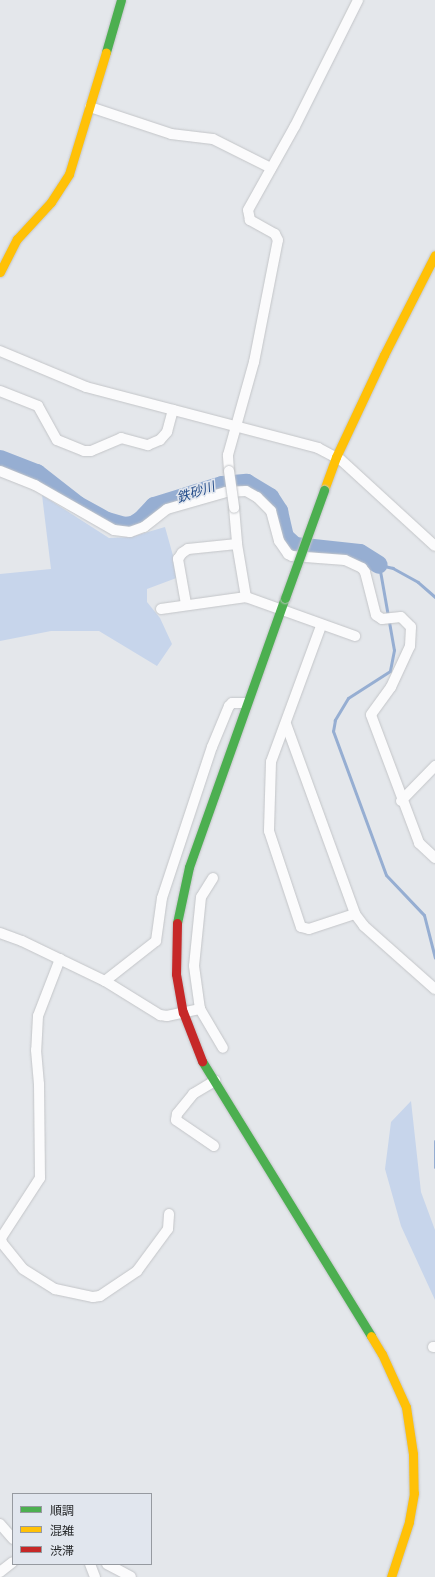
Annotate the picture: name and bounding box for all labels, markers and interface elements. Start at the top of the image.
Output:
water label: 鉄砂川 [175,480,217,506]
legend [12,1493,152,1565]
text: 順調 [50,1504,74,1518]
text: 混雑 [50,1524,74,1538]
text: 渋滞 [50,1544,74,1558]

